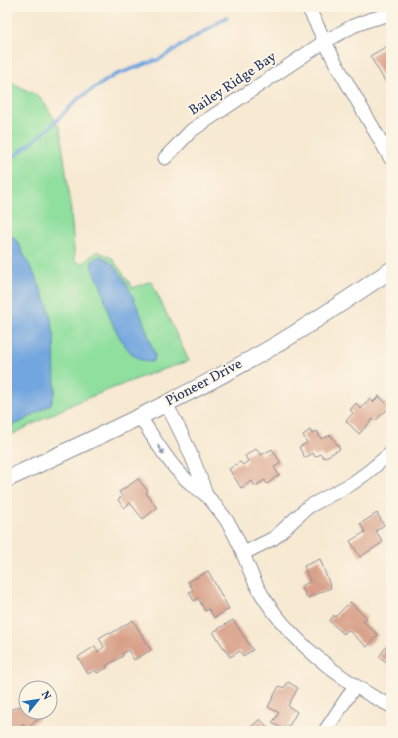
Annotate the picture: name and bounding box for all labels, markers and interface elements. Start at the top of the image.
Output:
street label: Bailey Ridge Bay [186,47,281,120]
street label: Pioneer Drive [162,355,246,411]
one-way arrow [157,445,165,455]
north arrow [18,680,58,720]
text: N [37,689,54,703]

